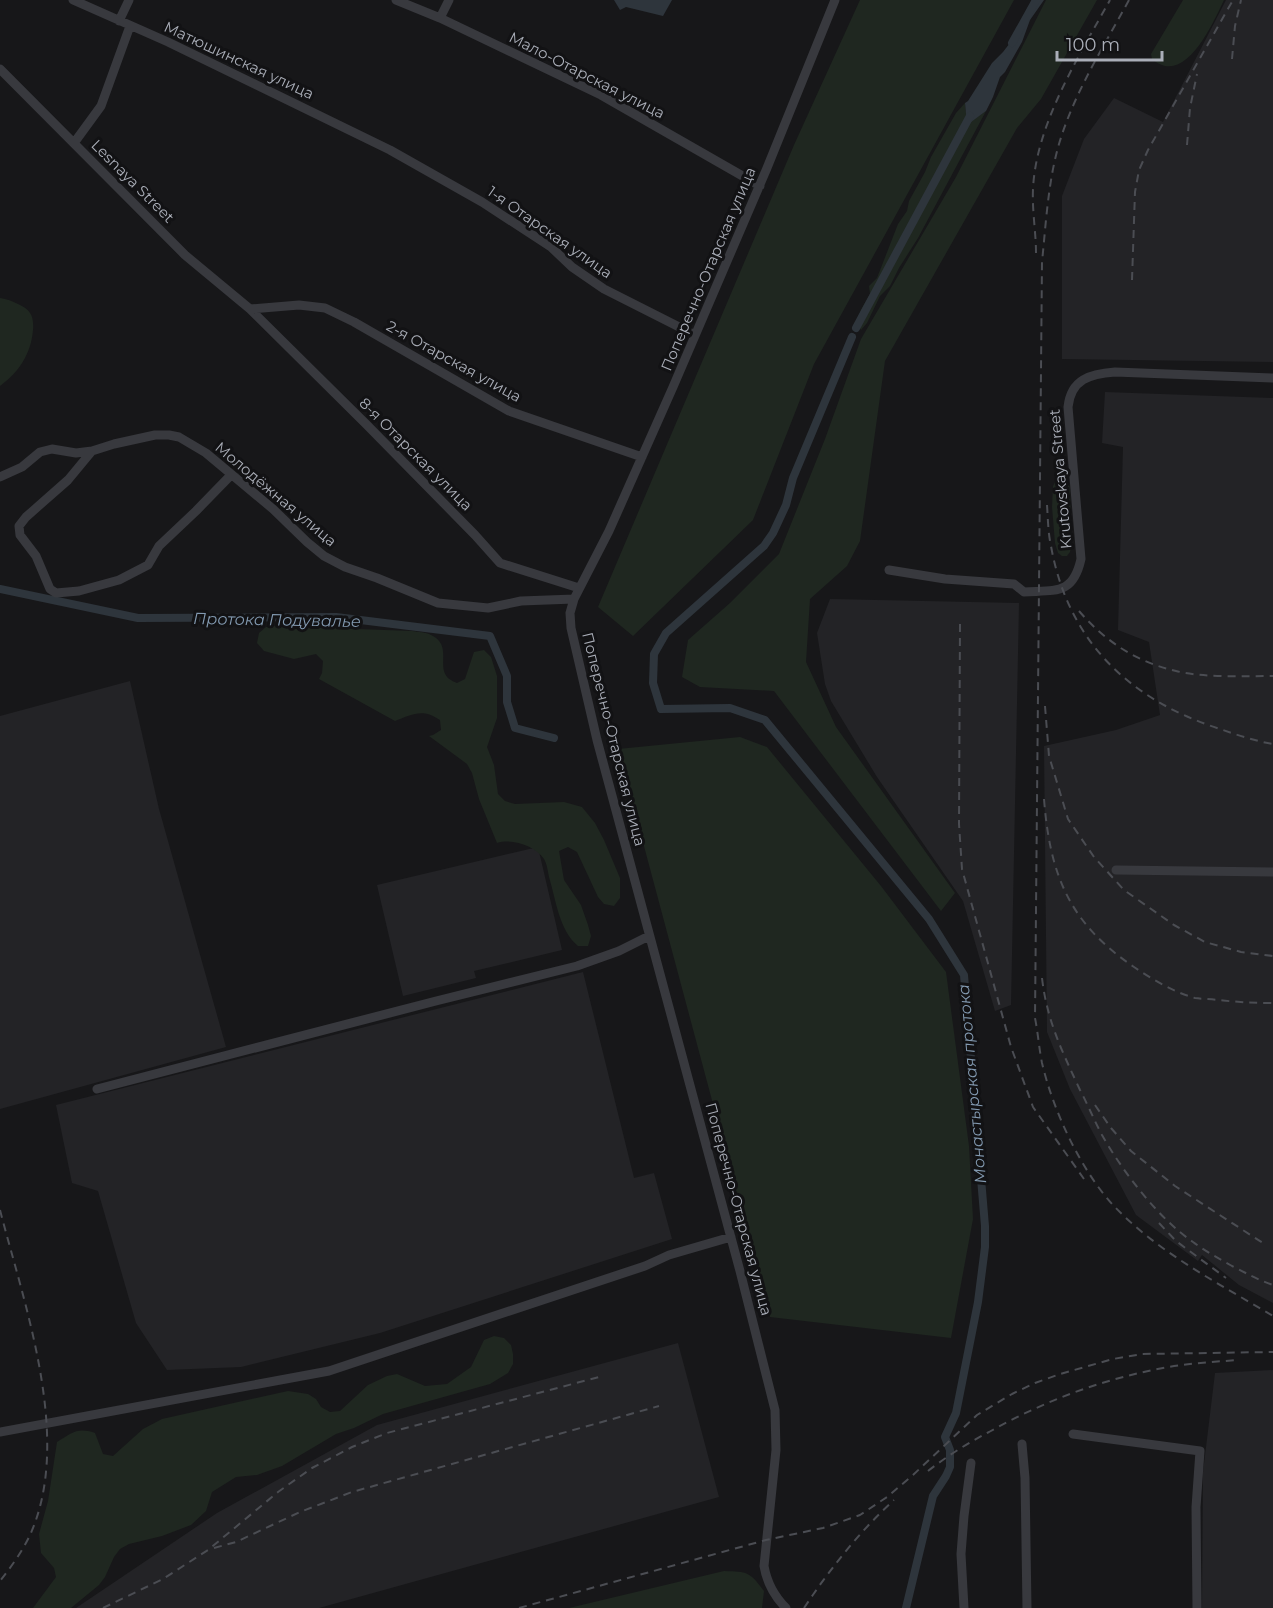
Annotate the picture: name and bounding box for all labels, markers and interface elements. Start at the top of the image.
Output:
street label: Матюшинская улица [161,17,317,103]
scale bar [1057,24,1162,62]
street label: Мало-Отарская улица [506,27,668,123]
text: 100 m [1066,34,1120,56]
street label: Lesnaya Street [87,135,179,227]
street label: Поперечно-Отарская улица [656,164,760,374]
street label: 1-я Отарская улица [484,182,616,282]
street label: 2-я Отарская улица [383,316,525,406]
street label: 8-я Отарская улица [355,393,477,515]
street label: Krutovskaya Street [1044,408,1076,550]
street label: Молодёжная улица [211,438,341,550]
water label: Протока Подувалье [193,609,361,631]
street label: Поперечно-Отарская улица [578,630,650,848]
water label: Монастырская протока [954,983,990,1185]
street label: Поперечно-Отарская улица [701,1100,777,1318]

